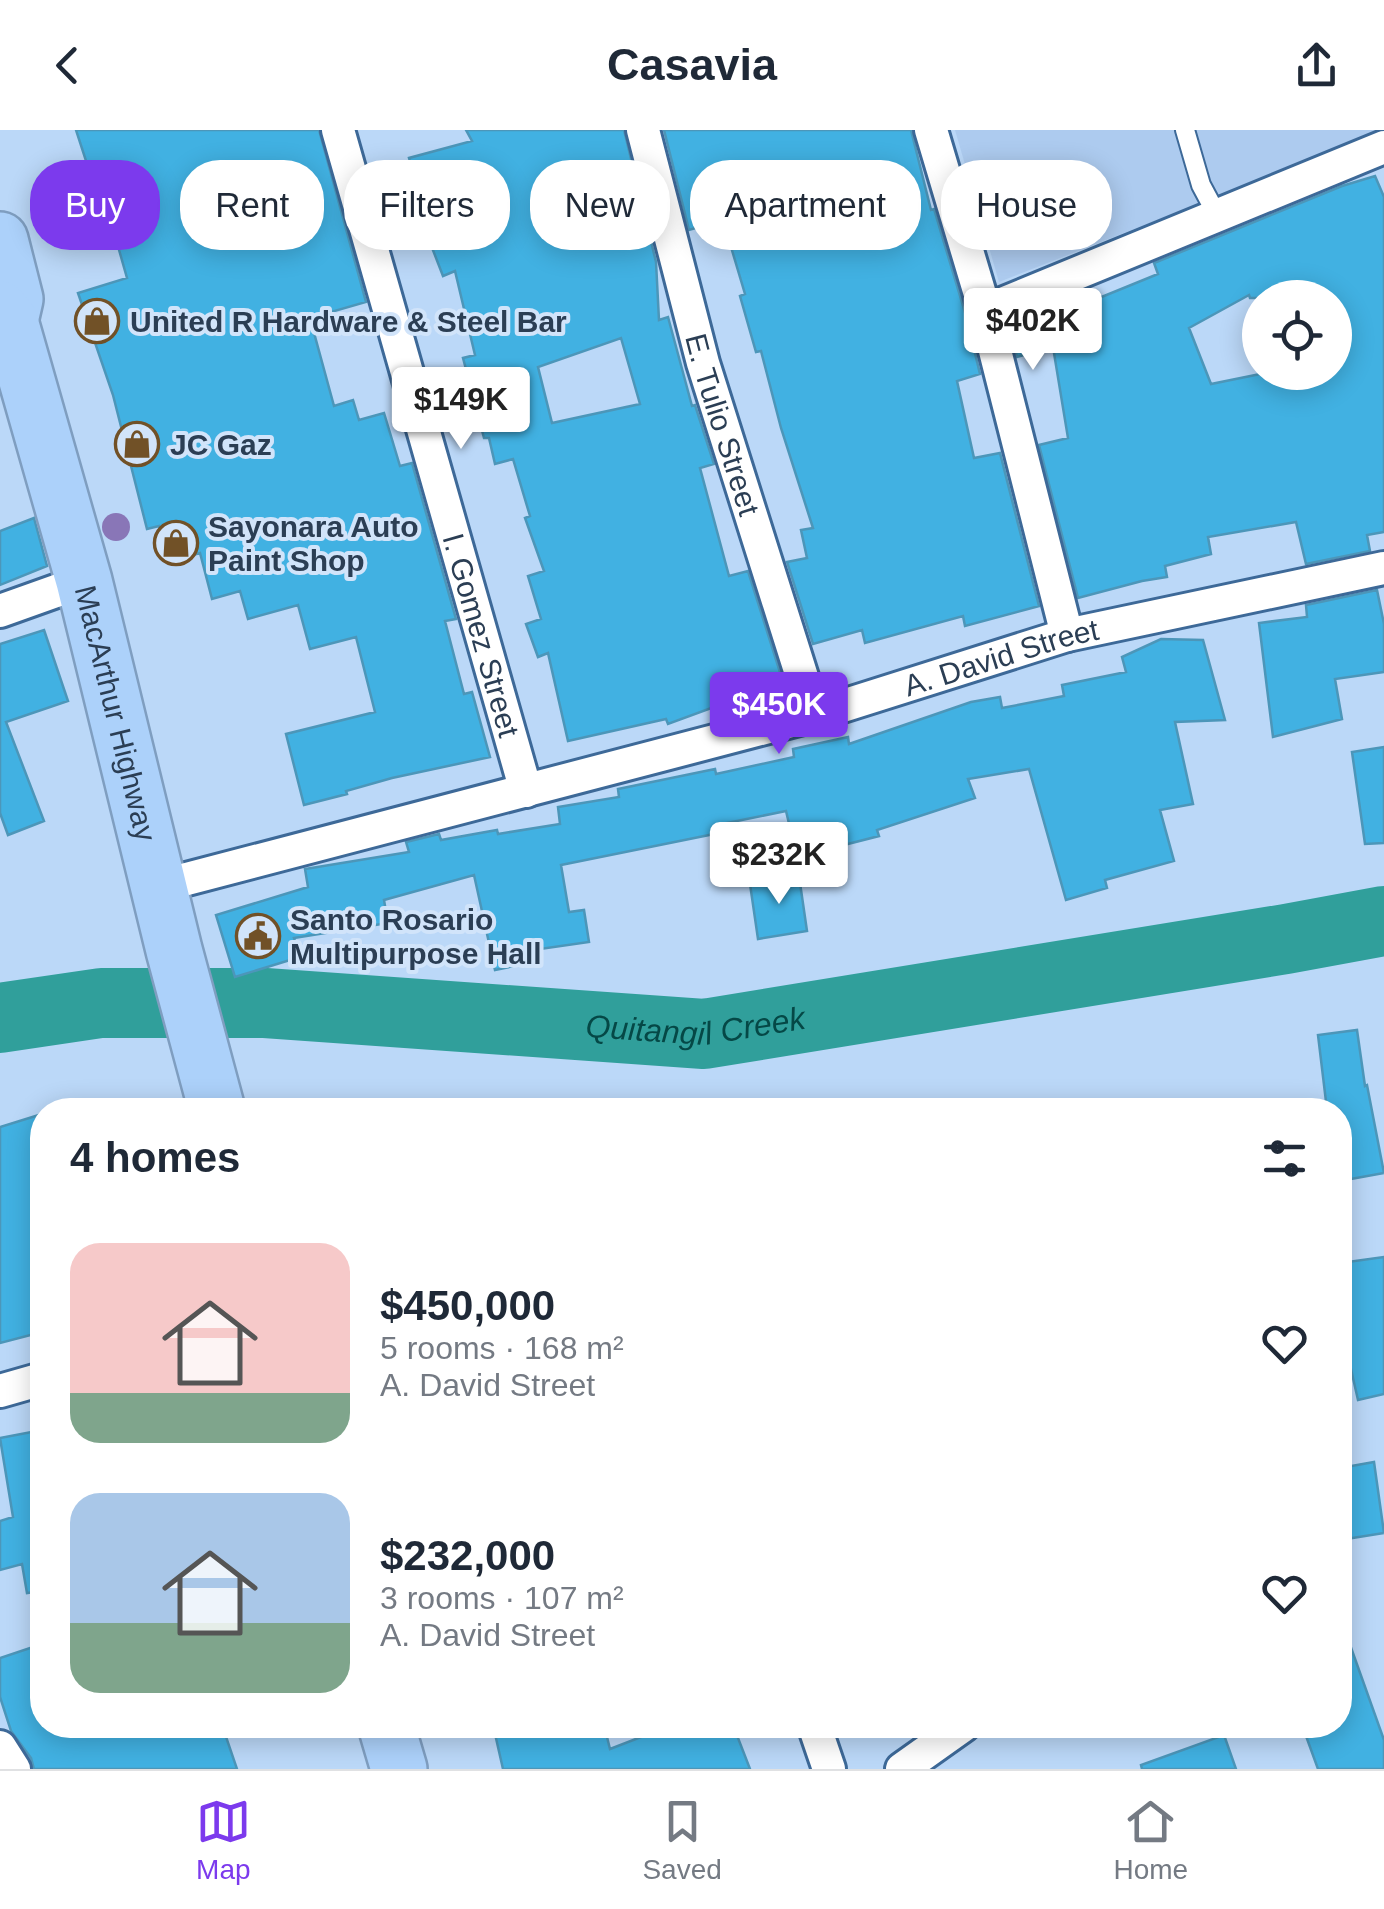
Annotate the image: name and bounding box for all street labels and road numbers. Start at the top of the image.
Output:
street label: E. Tulio Street [680,330,767,520]
street label: I. Gomez Street [437,529,526,741]
street label: MacArthur Highway [69,582,163,844]
street label: A. David Street [900,612,1102,702]

